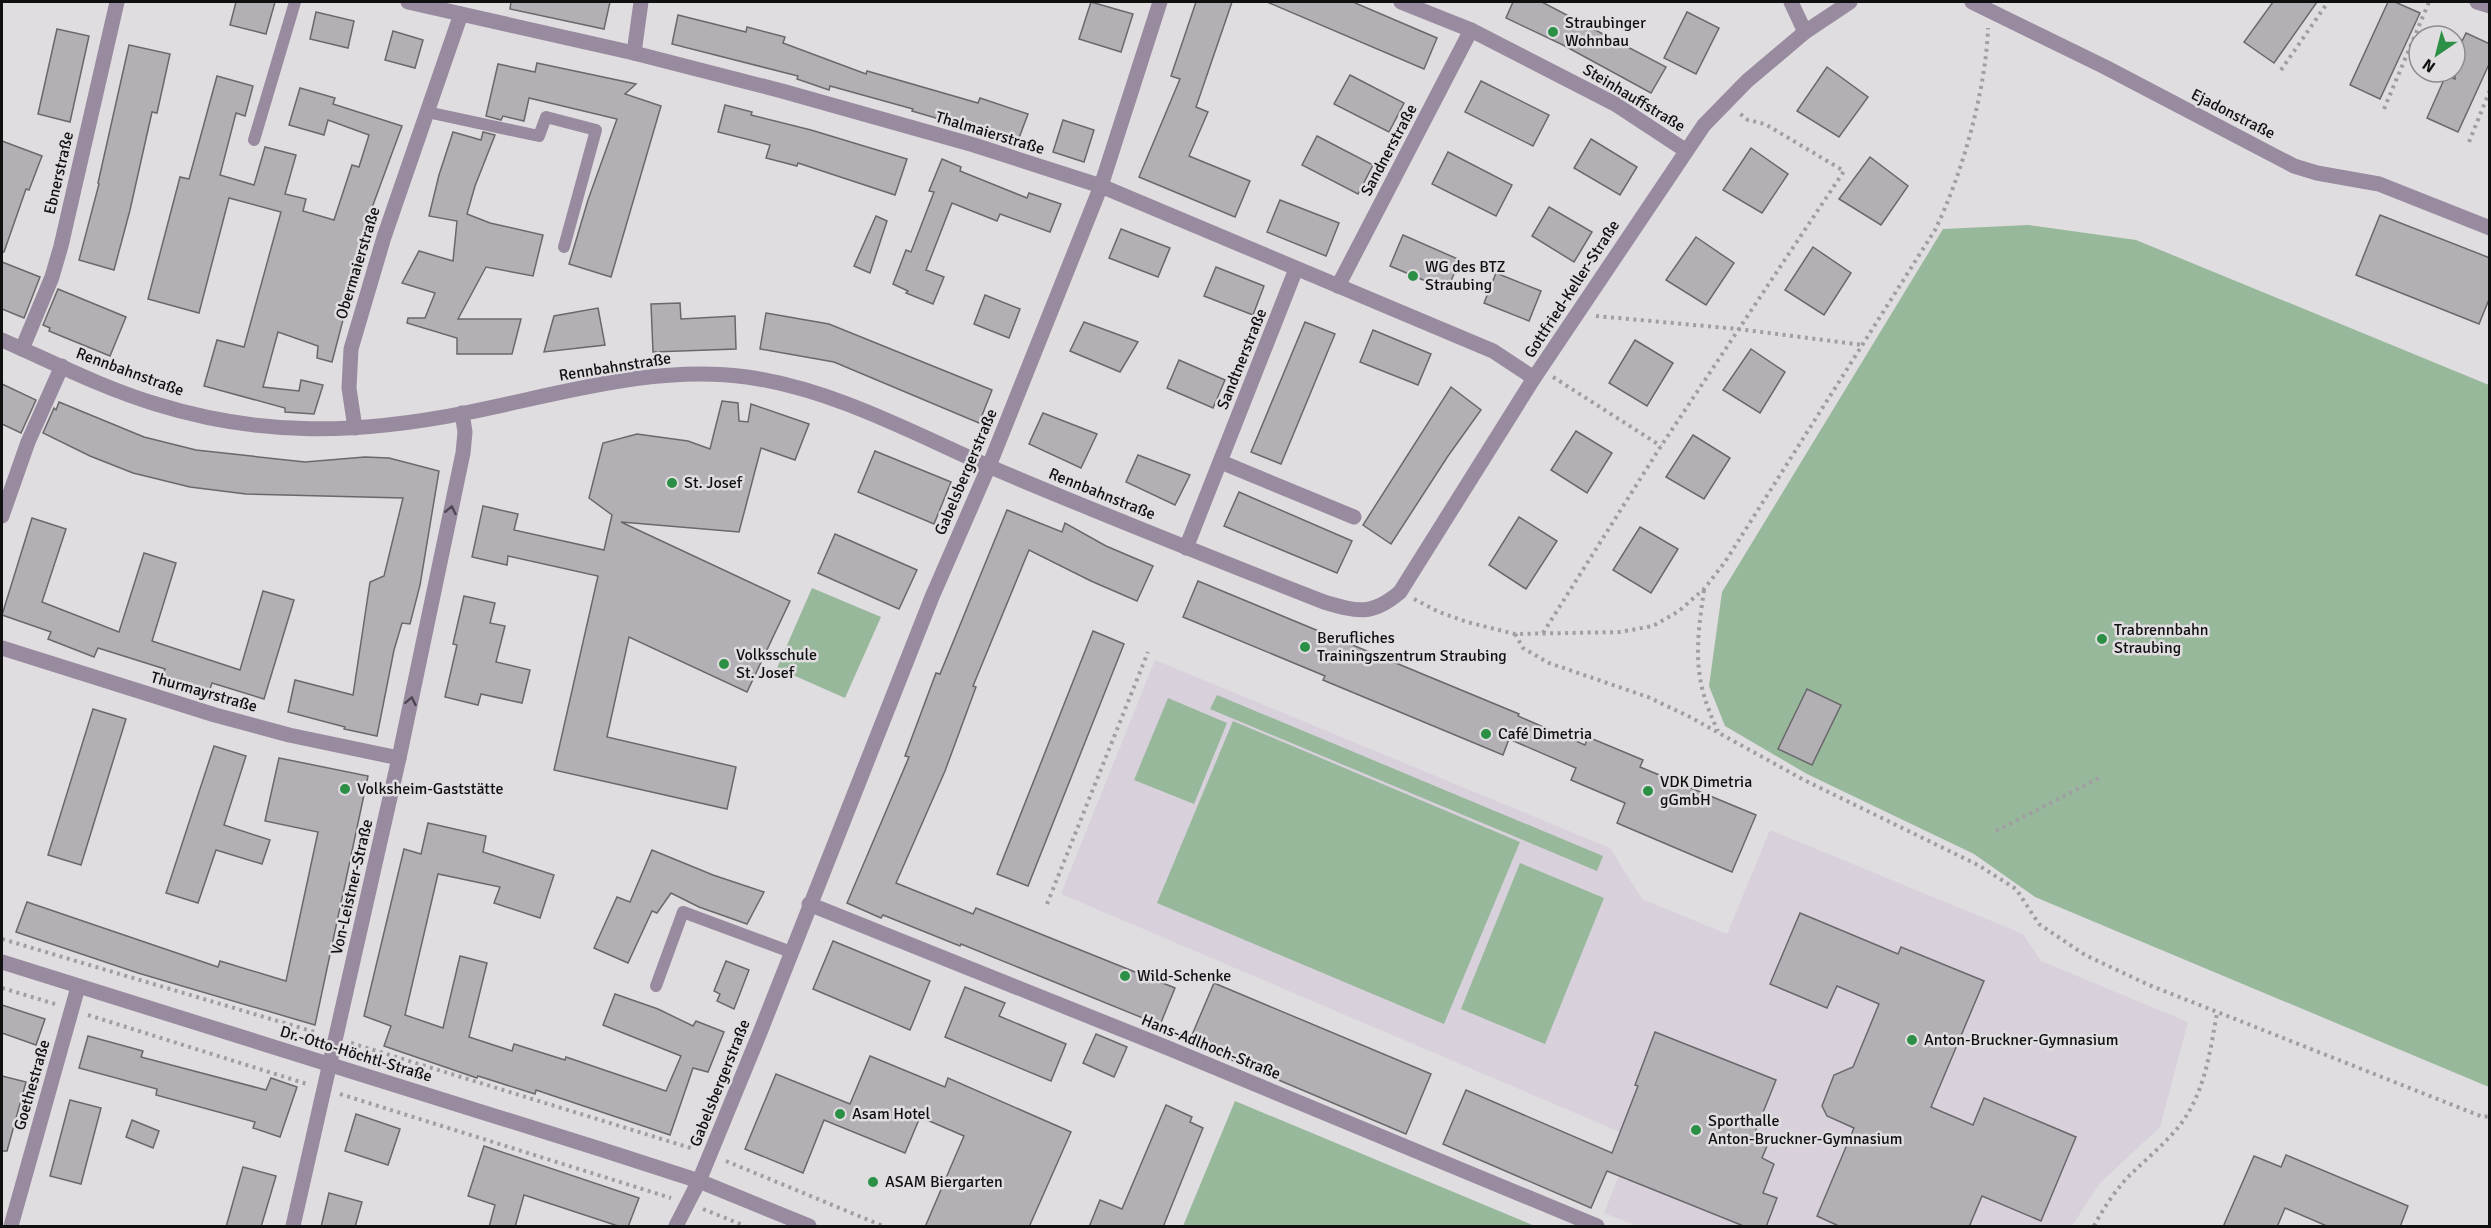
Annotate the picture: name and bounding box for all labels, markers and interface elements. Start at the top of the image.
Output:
place label: Straubinger Wohnbau [1565,13,1646,51]
north arrow [2407,24,2467,84]
marker: Straubinger Wohnbau [1546,25,1560,39]
text: N [2419,54,2439,77]
street label: Steinhauffstraße [1579,60,1689,136]
street label: Ejadonstraße [2188,84,2278,144]
street label: Sandnerstraße [1356,101,1422,199]
street label: Thalmaierstraße [933,107,1047,159]
street label: Ebnerstraße [40,130,78,216]
street label: Obermaierstraße [331,204,385,322]
street label: Gottfried-Keller-Straße [1520,216,1624,362]
place label: WG des BTZ Straubing [1425,257,1506,295]
marker: WG des BTZ Straubing [1406,269,1420,283]
street label: Sandtnerstraße [1213,306,1271,412]
street label: Rennbahnstraße [73,343,187,401]
street label: Rennbahnstraße [557,348,673,386]
street label: Gabelsbergerstraße [930,406,1002,538]
street label: Rennbahnstraße [1046,463,1158,525]
place label: St. Josef [684,473,743,493]
marker: St. Josef [665,476,679,490]
one-way arrow [443,505,456,515]
place label: Trabrennbahn Straubing [2114,620,2208,658]
place label: Berufliches Trainingszentrum Straubing [1317,628,1507,666]
marker: Trabrennbahn Straubing [2095,632,2109,646]
marker: Berufliches Trainingszentrum Straubing [1298,640,1312,654]
place label: Volksschule St. Josef [736,645,817,683]
marker: Volksschule St. Josef [717,657,731,671]
street label: Thurmayrstraße [148,667,260,717]
one-way arrow [404,696,417,706]
place label: Café Dimetria [1498,724,1592,744]
marker: Café Dimetria [1479,727,1493,741]
place label: VDK Dimetria gGmbH [1660,772,1752,810]
place label: Volksheim-Gaststätte [357,779,503,799]
marker: Volksheim-Gaststätte [338,782,352,796]
marker: VDK Dimetria gGmbH [1641,784,1655,798]
street label: Von-Leistner-Straße [327,817,377,957]
place label: Wild-Schenke [1137,966,1231,986]
marker: Wild-Schenke [1118,969,1132,983]
street label: Hans-Adlhoch-Straße [1138,1010,1284,1084]
street label: Gabelsbergerstraße [685,1016,755,1150]
street label: Dr.-Otto-Höchtl-Straße [278,1021,434,1087]
place label: Anton-Bruckner-Gymnasium [1924,1030,2119,1050]
marker: Anton-Bruckner-Gymnasium [1905,1033,1919,1047]
street label: Goethestraße [10,1037,54,1133]
place label: Asam Hotel [852,1104,931,1124]
marker: Asam Hotel [833,1107,847,1121]
place label: Sporthalle Anton-Bruckner-Gymnasium [1708,1111,1903,1149]
marker: Sporthalle Anton-Bruckner-Gymnasium [1689,1123,1703,1137]
place label: ASAM Biergarten [885,1172,1003,1192]
marker: ASAM Biergarten [866,1175,880,1189]

